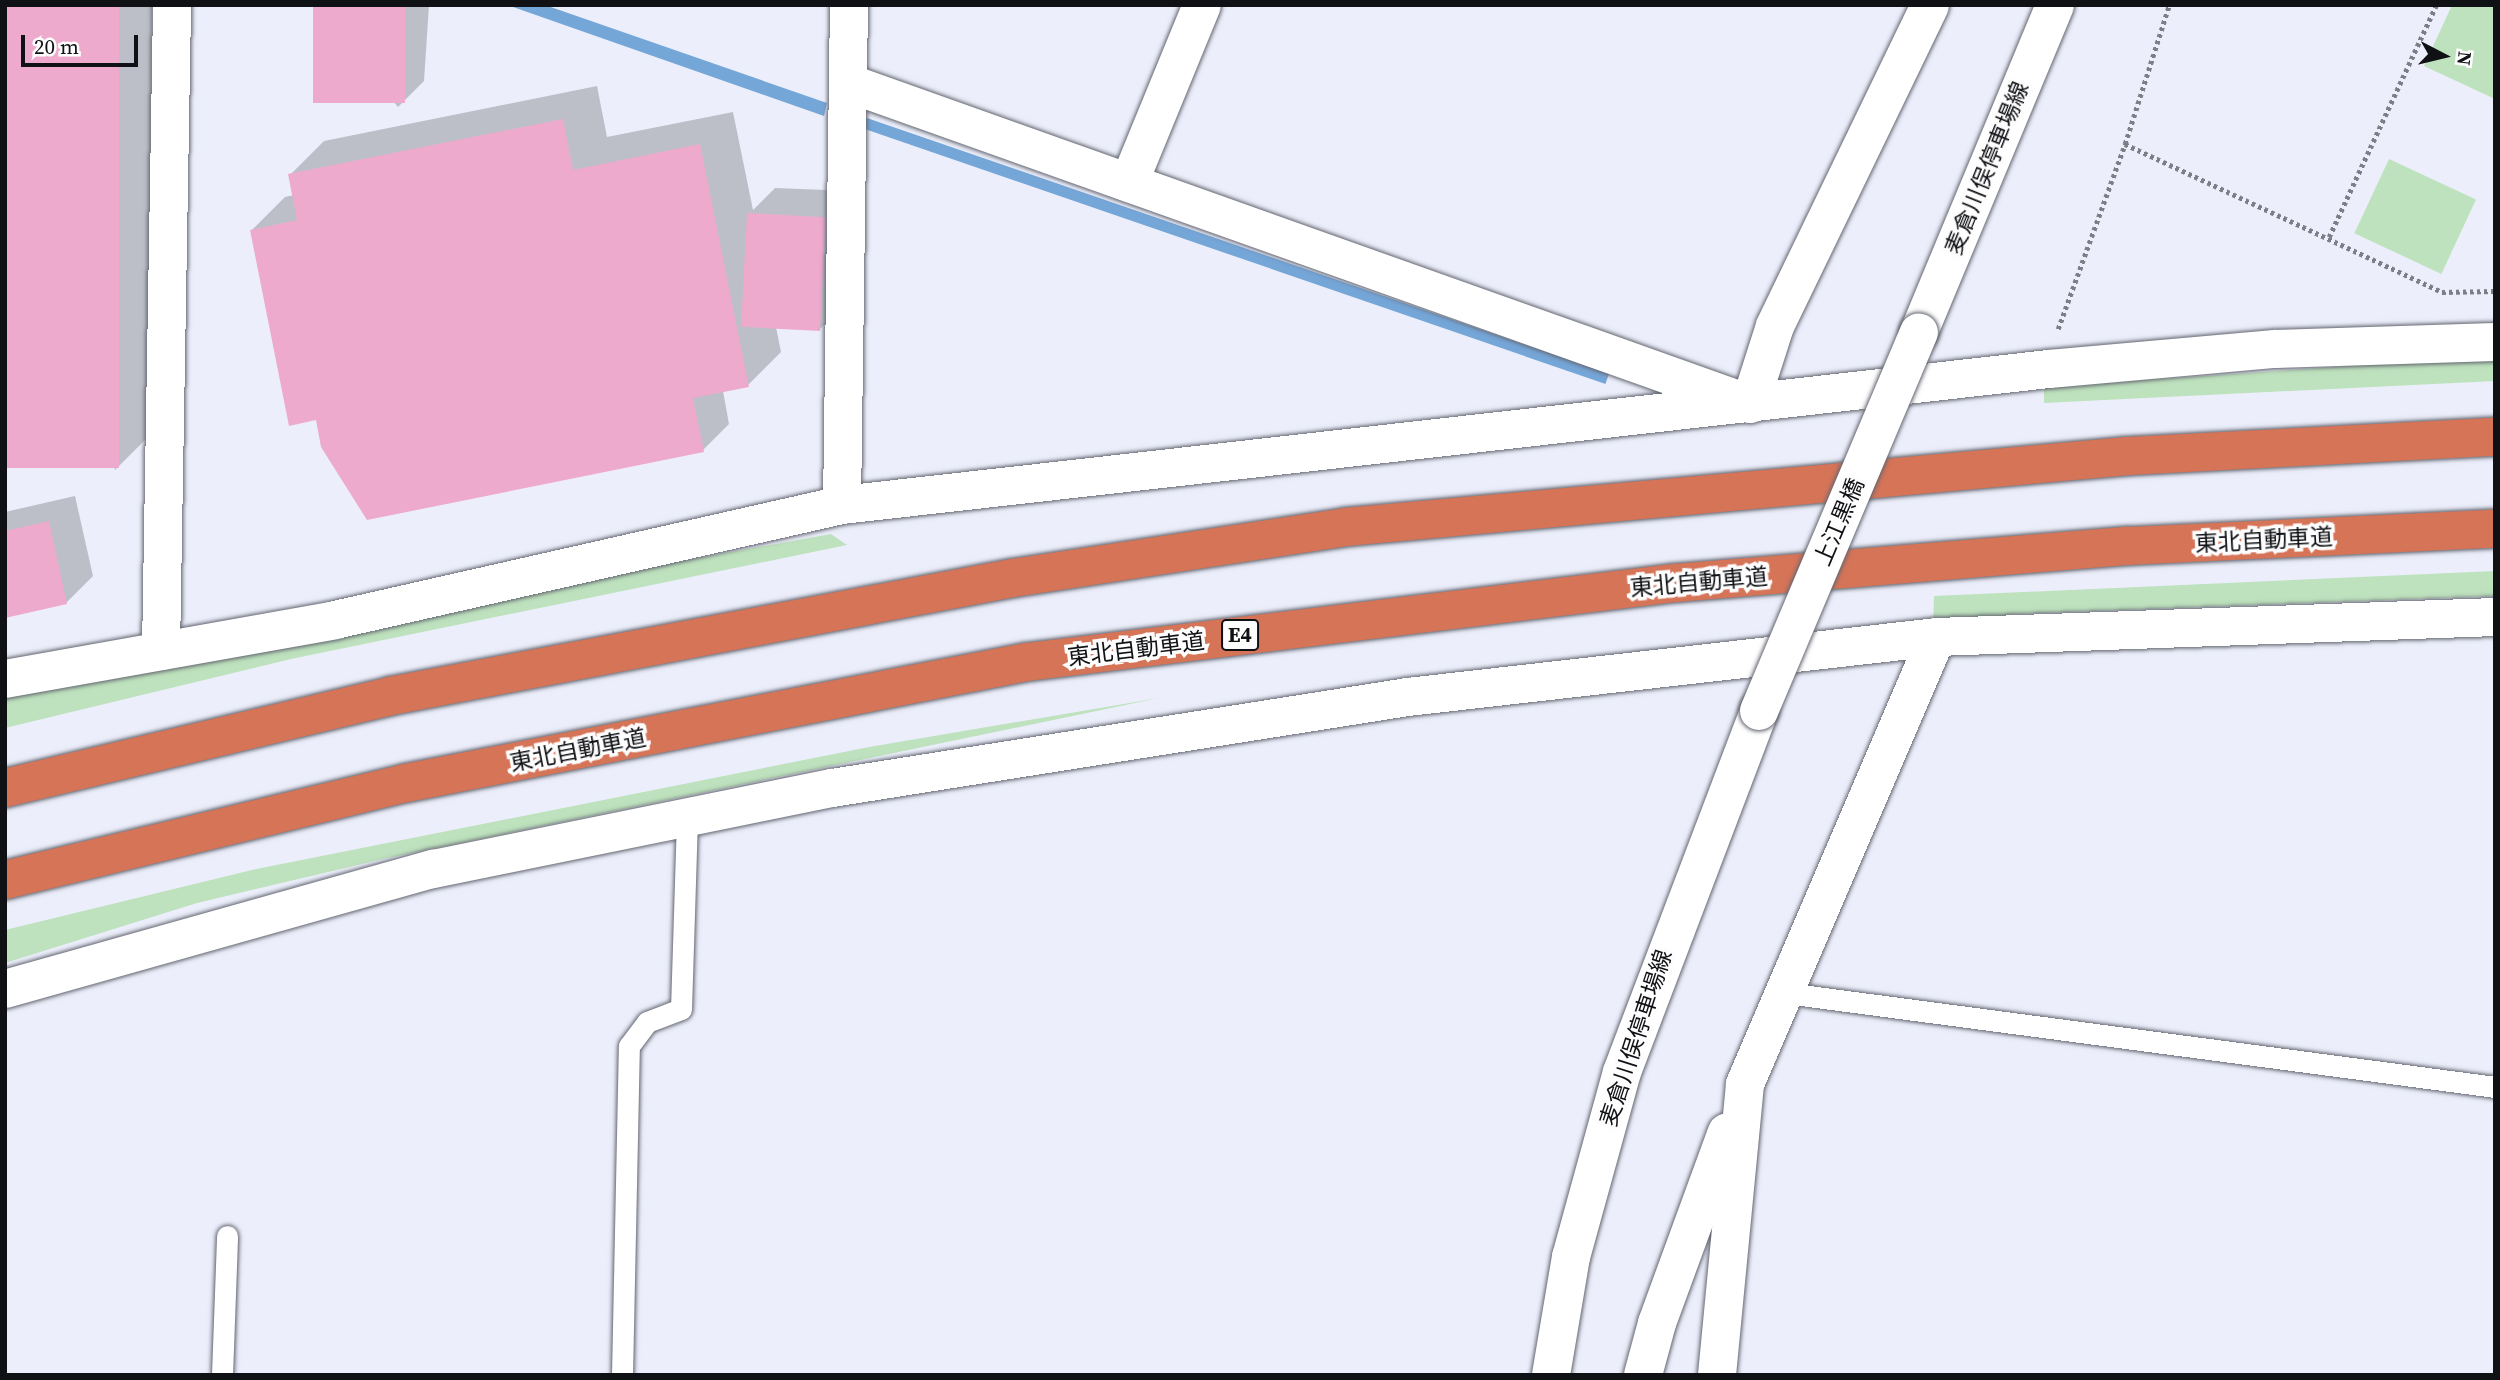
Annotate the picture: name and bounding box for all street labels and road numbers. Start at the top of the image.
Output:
street label: 麦倉川俣停車場線 [1940,78,2034,258]
street label: 上江黒橋 [1808,474,1870,570]
street label: 東北自動車道 [2194,523,2334,557]
street label: 東北自動車道 [1629,562,1769,602]
road number: E4 [1221,618,1259,652]
street label: 東北自動車道 [1066,627,1206,671]
street label: 東北自動車道 [508,723,648,777]
street label: 麦倉川俣停車場線 [1594,946,1678,1130]

